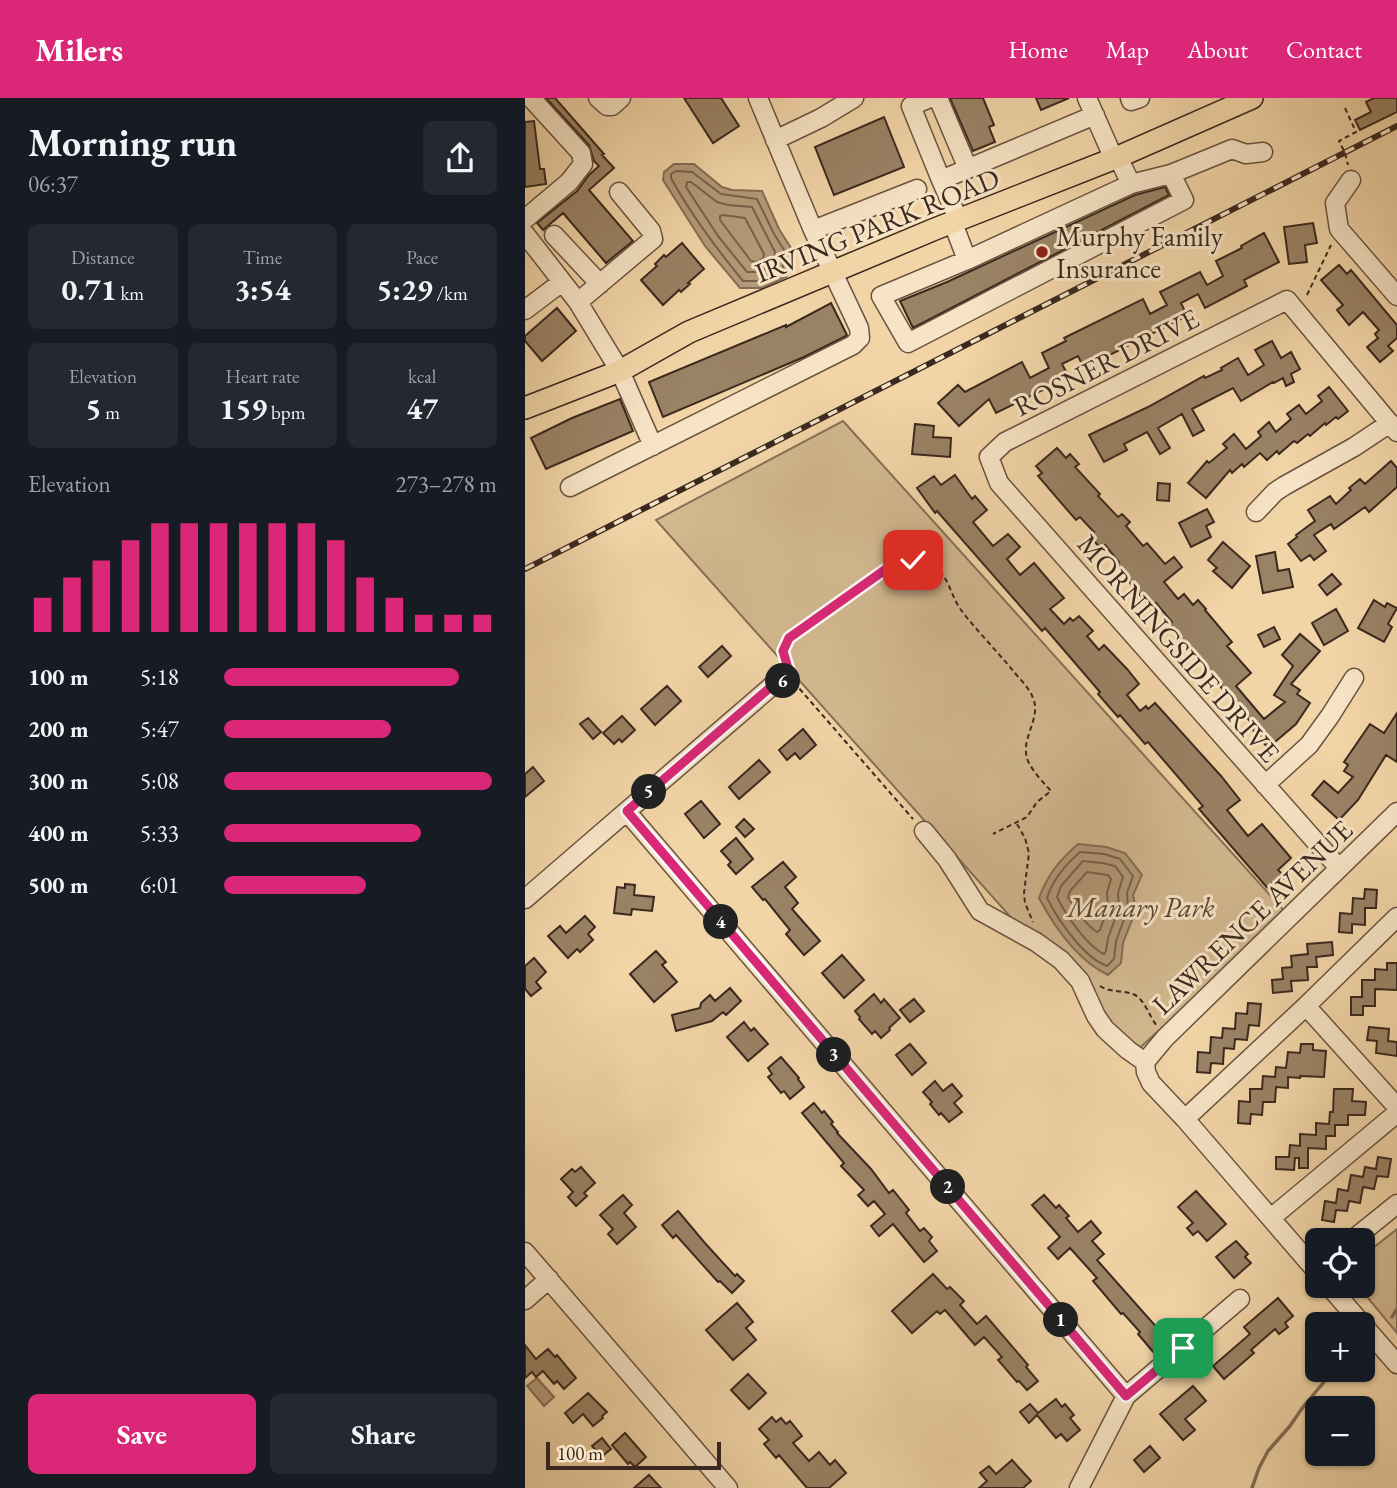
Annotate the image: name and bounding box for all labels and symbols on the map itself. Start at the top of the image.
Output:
street label: IRVING PARK ROAD [749,159,1005,291]
place label: Murphy Family Insurance [1056,218,1224,286]
marker: Murphy Family Insurance [1034,244,1050,260]
street label: ROSNER DRIVE [1007,300,1205,424]
street label: MORNINGSIDE DRIVE [1070,526,1288,770]
pin [883,530,943,590]
pin: 6 [765,664,801,698]
pin: 5 [631,774,667,810]
street label: LAWRENCE AVENUE [1144,812,1360,1022]
park label: Manary Park [1065,889,1215,925]
pin: 4 [703,904,739,940]
pin: 3 [817,1038,851,1072]
pin: 2 [931,1170,965,1204]
pin: 1 [1043,1302,1079,1338]
pin [1153,1318,1213,1378]
scale bar [546,1439,721,1471]

